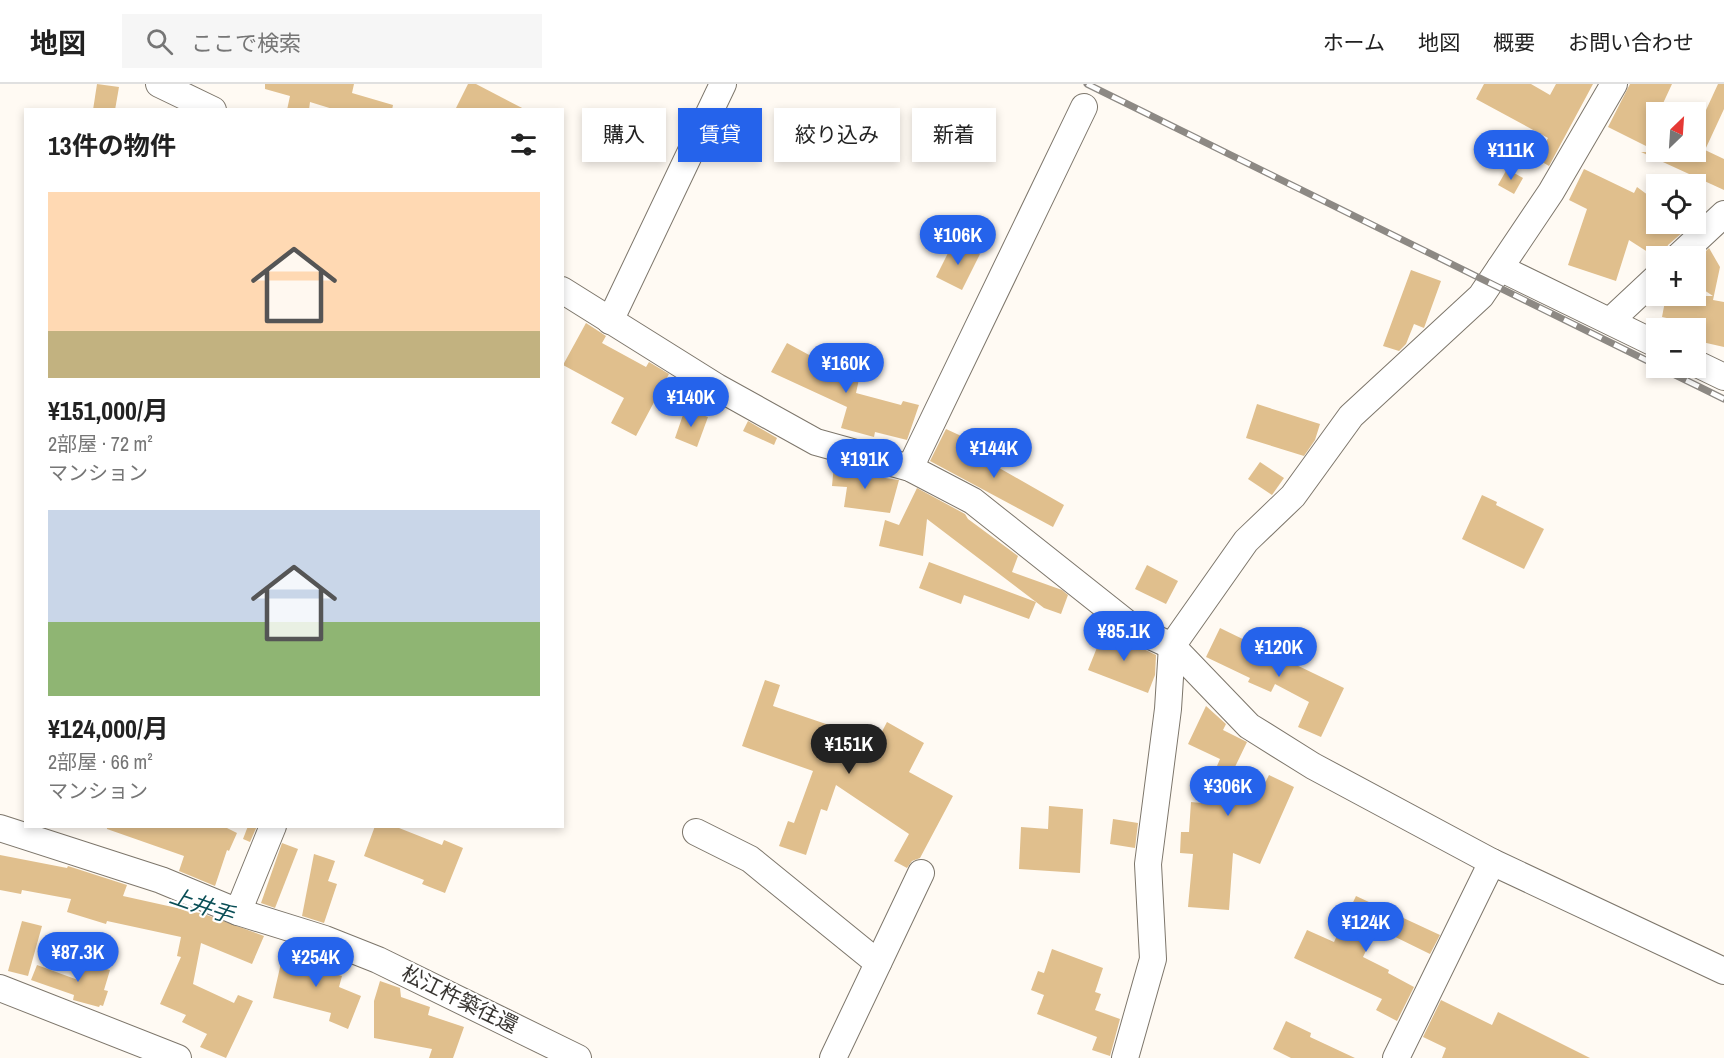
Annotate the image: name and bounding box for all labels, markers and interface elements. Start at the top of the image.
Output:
search box [122,14,542,68]
text: 地図 [30,24,86,62]
icon: search [143,25,176,58]
text: ここで検索 [191,28,301,58]
text: ホーム [1323,28,1385,57]
text: 地図 [1418,28,1460,57]
text: 概要 [1493,28,1535,57]
text: お問い合わせ [1568,28,1694,57]
north arrow [1646,102,1706,162]
map controls [1646,102,1706,378]
chip: 購入 [582,108,666,162]
chip: 賃貸 [678,108,762,162]
chip: 絞り込み [774,108,900,162]
chip: 新着 [912,108,996,162]
text: 13件の物件 [48,128,176,163]
icon: filters [507,128,540,161]
pin: ¥111K [1469,130,1553,181]
text: ¥111K [1488,136,1534,163]
button: locate [1646,174,1706,234]
pin: ¥106K [916,215,1000,266]
text: ¥106K [934,221,982,248]
icon: home [240,231,348,339]
button: + [1646,246,1706,306]
button: − [1646,318,1706,378]
pin: ¥160K [804,343,888,394]
text: ¥160K [822,349,870,376]
pin: ¥140K [649,377,733,428]
text: ¥140K [667,383,715,410]
text: ¥151,000/月 [48,393,169,428]
pin: ¥144K [952,428,1036,479]
text: 2部屋 · 72 m² [48,430,153,457]
text: ¥144K [970,434,1018,461]
pin: ¥191K [823,439,907,490]
text: ¥191K [841,445,889,472]
text: マンション [48,459,148,486]
icon: home [240,549,348,657]
pin: ¥85.1K [1075,611,1173,662]
text: ¥85.1K [1098,617,1150,644]
pin: ¥120K [1237,627,1321,678]
text: ¥120K [1255,633,1303,660]
text: ¥124,000/月 [48,711,169,746]
pin: ¥151K [807,724,891,775]
text: ¥151K [825,730,873,757]
text: 2部屋 · 66 m² [48,748,153,775]
pin: ¥306K [1186,766,1270,817]
text: ¥306K [1204,772,1252,799]
text: マンション [48,777,148,804]
water label: 上井手 [166,880,240,931]
pin: ¥124K [1324,902,1408,953]
text: ¥124K [1342,908,1390,935]
pin: ¥87.3K [29,932,127,983]
pin: ¥254K [274,937,358,988]
text: ¥87.3K [52,938,104,965]
text: ¥254K [292,943,340,970]
street label: 松江杵築往還 [397,958,523,1040]

